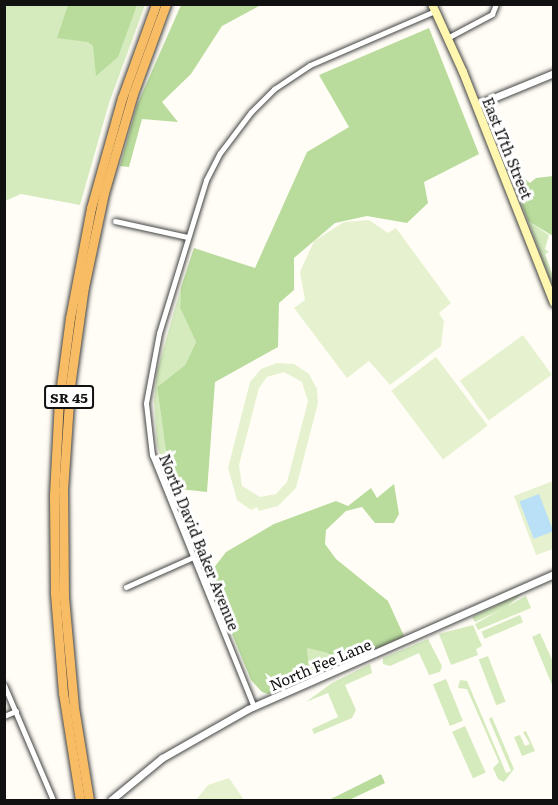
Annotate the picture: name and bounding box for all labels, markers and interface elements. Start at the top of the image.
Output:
street label: East 17th Street [479,94,537,202]
road number: SR 45 [44,386,94,408]
street label: North David Baker Avenue [156,451,244,633]
street label: North Fee Lane [266,634,374,694]

